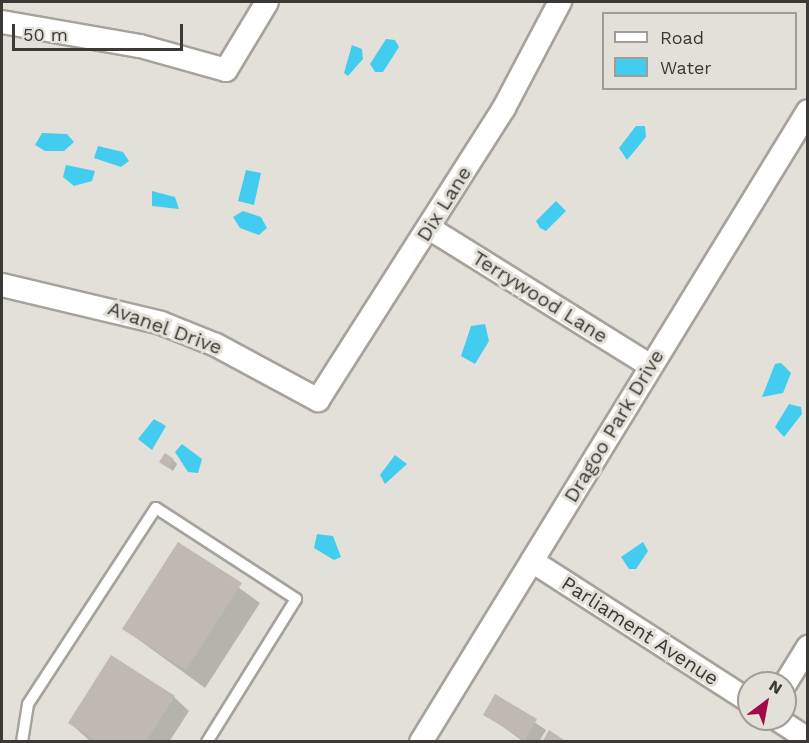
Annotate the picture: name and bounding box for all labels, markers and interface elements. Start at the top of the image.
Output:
scale bar [15,12,186,50]
legend [602,12,797,90]
text: 50 m [23,24,68,45]
text: Road [660,27,704,48]
text: Water [660,57,712,78]
street label: Dix Lane [411,162,477,246]
street label: Terrywood Lane [468,246,612,348]
street label: Avanel Drive [104,296,226,360]
street label: Dragoo Park Drive [559,345,669,507]
street label: Parliament Avenue [557,571,723,691]
north arrow [737,671,797,731]
text: N [766,676,786,698]

